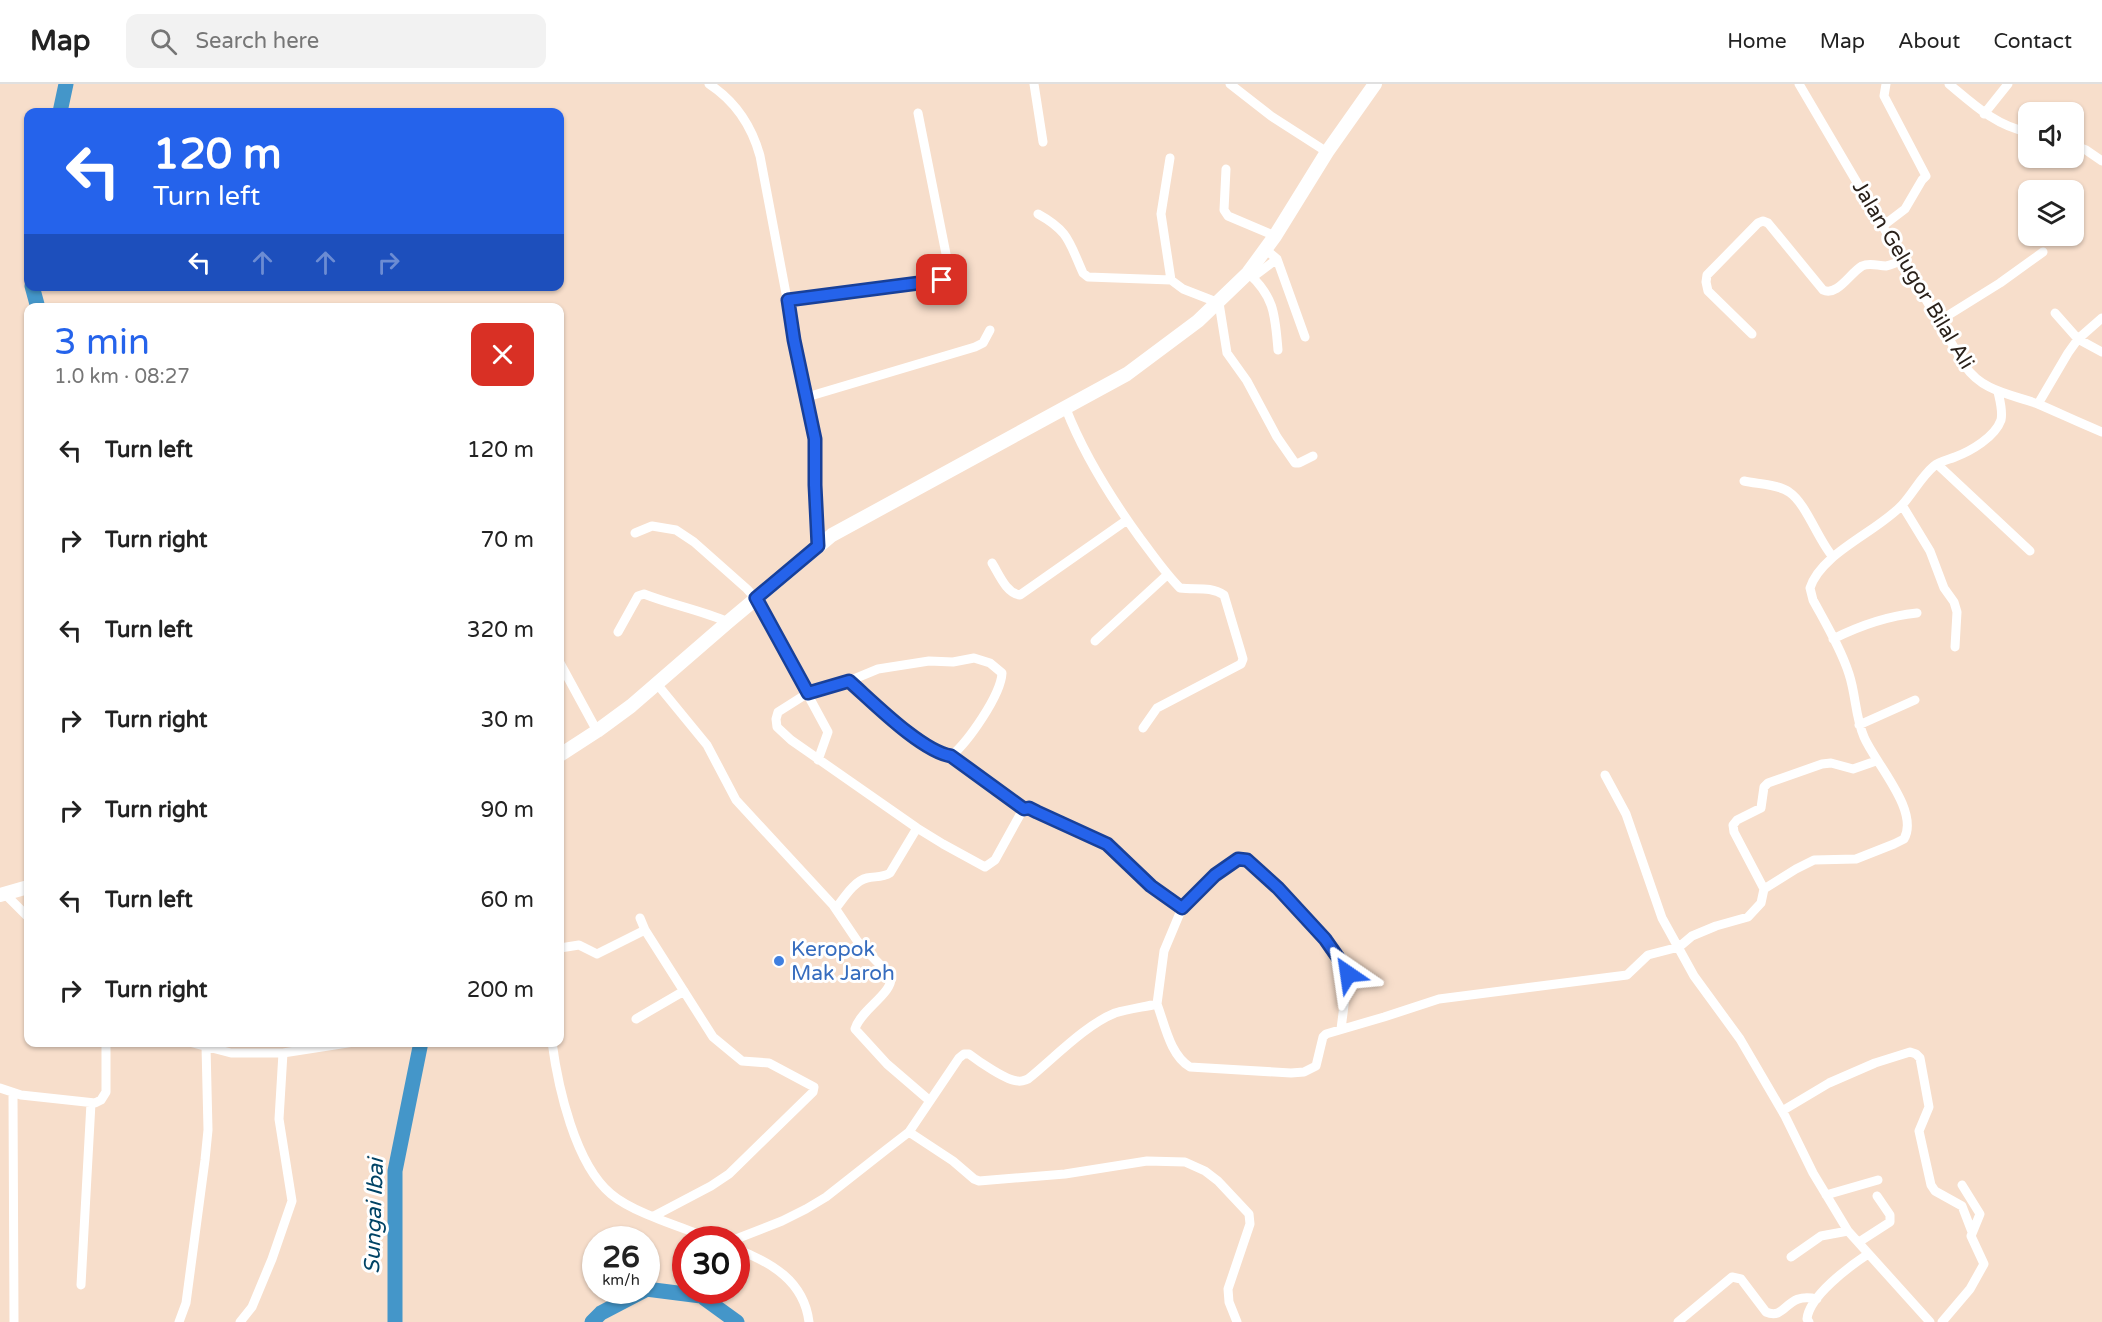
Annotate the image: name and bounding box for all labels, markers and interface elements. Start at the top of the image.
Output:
search box [126,14,546,68]
text: Map [30,24,90,58]
icon: search [147,25,180,58]
text: Search here [195,28,319,54]
text: Home [1727,29,1787,54]
text: Map [1820,29,1865,54]
text: About [1898,29,1960,54]
text: Contact [1993,29,2072,54]
map controls [2018,102,2084,246]
button: sound [2018,102,2084,168]
text: 120 m [153,129,282,180]
icon: left [54,132,132,210]
street label: Jalan Gelugor Bilal Ali [1847,176,1979,374]
text: Turn left [153,180,260,213]
button: layers [2018,180,2084,246]
icon: left [183,246,216,279]
icon: ahead [246,246,279,279]
icon: ahead [309,246,342,279]
icon: right [372,246,405,279]
pin [916,254,967,305]
icon: arrive [925,263,958,296]
text: 3 min [54,321,150,364]
button: close [471,323,534,386]
text: 1.0 km · 08:27 [54,365,190,389]
icon: left [54,434,87,467]
text: Turn left [105,437,193,463]
text: 120 m [467,437,534,463]
icon: right [54,524,87,557]
text: Turn right [105,527,207,553]
text: 70 m [480,527,534,553]
icon: left [54,614,87,647]
text: Turn left [105,617,193,643]
text: 320 m [467,617,534,643]
icon: right [54,704,87,737]
text: Turn right [105,707,207,733]
text: 30 m [480,707,534,733]
icon: right [54,794,87,827]
text: Turn right [105,797,207,823]
text: 90 m [480,797,534,823]
icon: left [54,884,87,917]
text: Turn left [105,887,193,913]
text: 60 m [480,887,534,913]
place label: Keropok Mak Jaroh [791,937,895,986]
position arrow [1316,942,1380,1006]
marker: Keropok Mak Jaroh [772,954,786,968]
icon: right [54,974,87,1007]
text: Turn right [105,977,207,1003]
text: 200 m [467,977,534,1003]
water label: Sungai Ibai [359,1155,389,1274]
speed limit sign: 30 [672,1226,750,1304]
text: 26 [602,1239,640,1276]
text: km/h [602,1271,640,1289]

